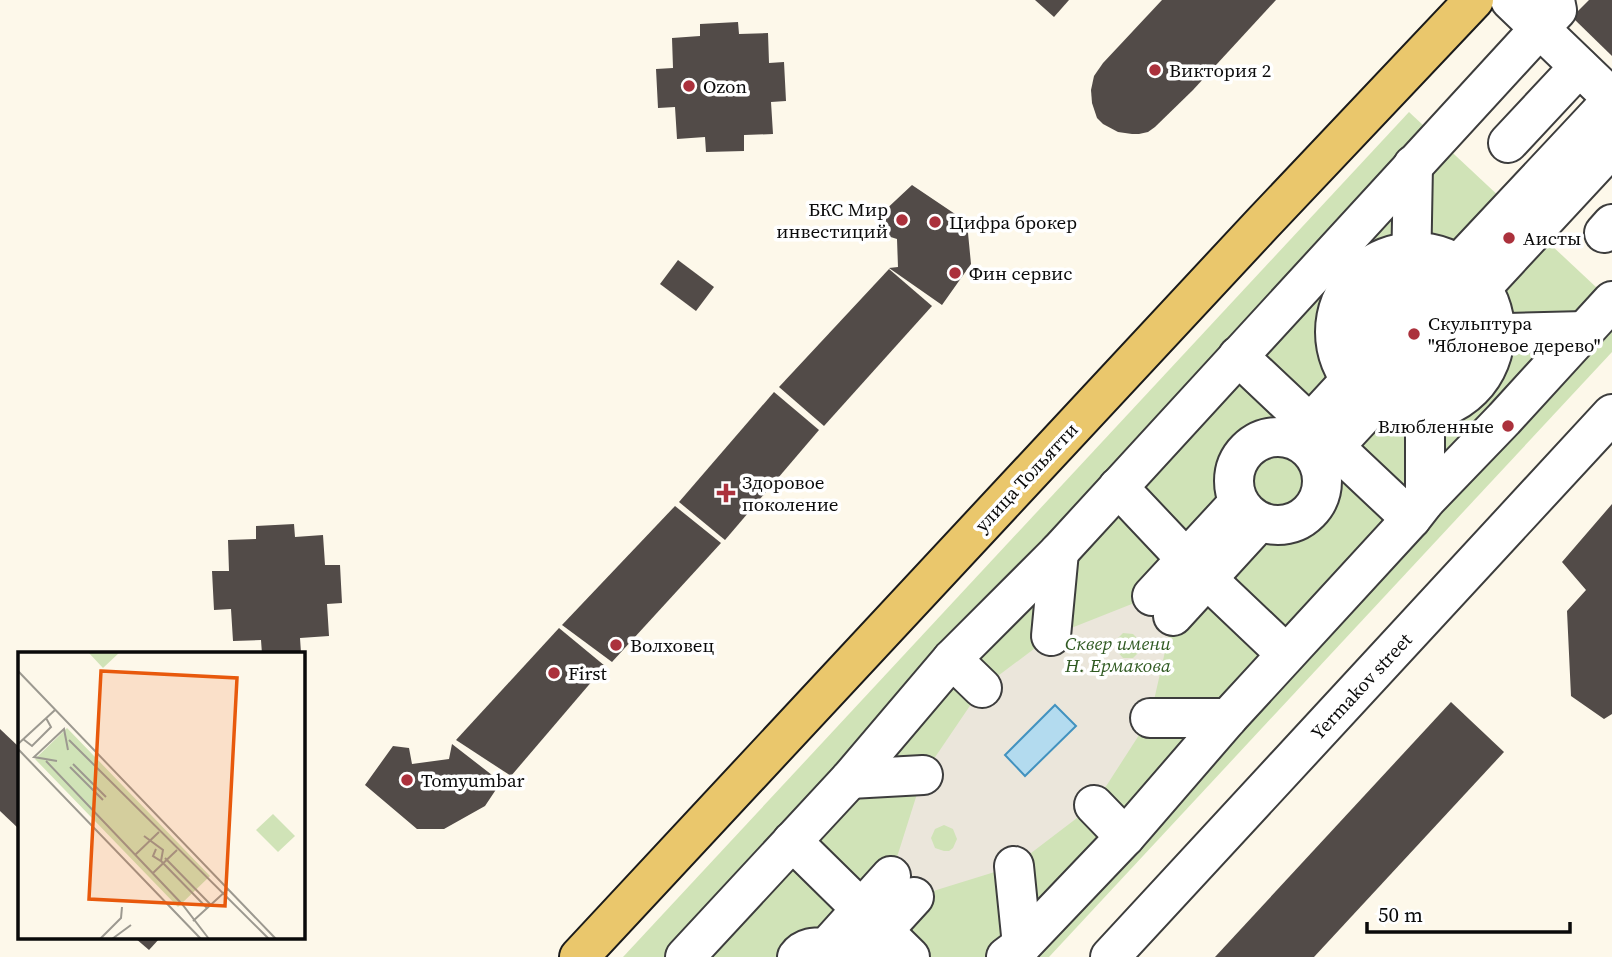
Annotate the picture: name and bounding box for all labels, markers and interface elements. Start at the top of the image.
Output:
place label: Виктория 2 [1169,57,1271,83]
marker: Виктория 2 [1147,62,1163,78]
place label: Ozon [703,73,747,99]
marker: Ozon [681,78,697,94]
place label: БКС Мир инвестиций [776,196,888,244]
place label: Цифра брокер [949,209,1077,235]
marker: БКС Мир инвестиций [894,212,910,228]
marker: Цифра брокер [927,214,943,230]
place label: Аисты [1523,225,1581,251]
marker: Аисты [1501,230,1517,246]
place label: Фин сервис [969,260,1072,286]
marker: Фин сервис [947,265,963,281]
place label: Скульптура "Яблоневое дерево" [1428,310,1601,358]
marker: Скульптура "Яблоневое дерево" [1406,326,1422,342]
place label: Влюбленные [1378,413,1494,439]
street label: улица Тольятти [969,417,1083,537]
marker: Влюбленные [1500,418,1516,434]
place label: Здоровое поколение [742,469,839,517]
marker: Здоровое поколение [716,483,736,503]
street label: Yermakov street [1305,626,1418,745]
park label: Сквер имени Н. Ермакова [1064,630,1171,678]
place label: Волховец [630,632,715,658]
marker: Волховец [608,637,624,653]
inset map [18,652,304,940]
place label: First [568,660,608,686]
marker: First [546,665,562,681]
place label: Tomyumbar [421,767,525,793]
marker: Tomyumbar [399,772,415,788]
scale bar [1367,890,1570,934]
text: 50 m [1378,900,1423,929]

